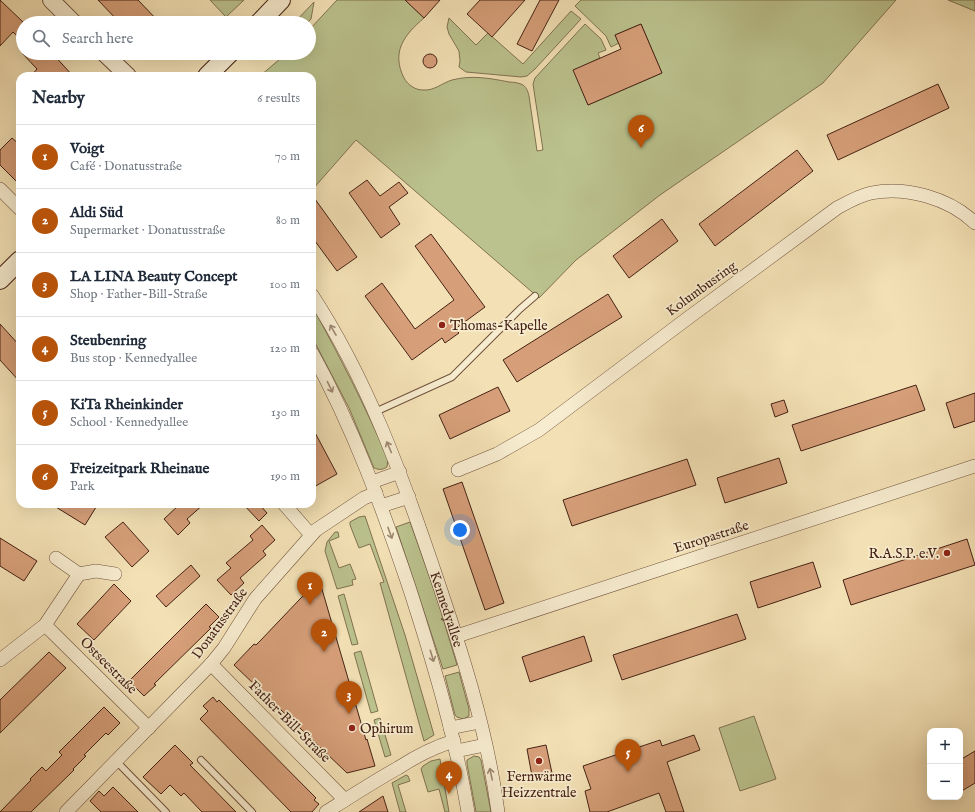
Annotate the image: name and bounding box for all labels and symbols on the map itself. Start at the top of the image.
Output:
pin: 6 [628,115,654,148]
street label: Kolumbusring [663,257,741,320]
place label: Thomas-Kapelle [450,317,548,335]
marker: Thomas-Kapelle [437,320,447,330]
one-way arrow [329,324,337,336]
one-way arrow [327,381,334,393]
one-way arrow [385,442,393,454]
street label: Europastraße [672,516,752,558]
your location [450,520,470,540]
one-way arrow [387,527,395,539]
place label: R.A.S.P. e.V. [868,545,939,563]
marker: R.A.S.P. e.V. [942,548,952,558]
street label: Kennedyallee [425,569,467,650]
pin: 1 [297,572,323,605]
street label: Donatusstraße [188,584,252,663]
pin: 2 [311,619,337,652]
street label: Ostseestraße [76,633,141,699]
one-way arrow [429,650,436,663]
street label: Father-Bill-Straße [244,677,335,767]
pin: 3 [336,681,362,714]
place label: Ophirum [360,720,414,738]
marker: Ophirum [347,723,357,733]
pin: 5 [615,739,641,772]
marker: Fernwärme Heizzentrale [534,756,544,766]
pin: 4 [436,761,462,794]
one-way arrow [487,767,495,780]
place label: Fernwärme Heizzentrale [502,768,577,802]

